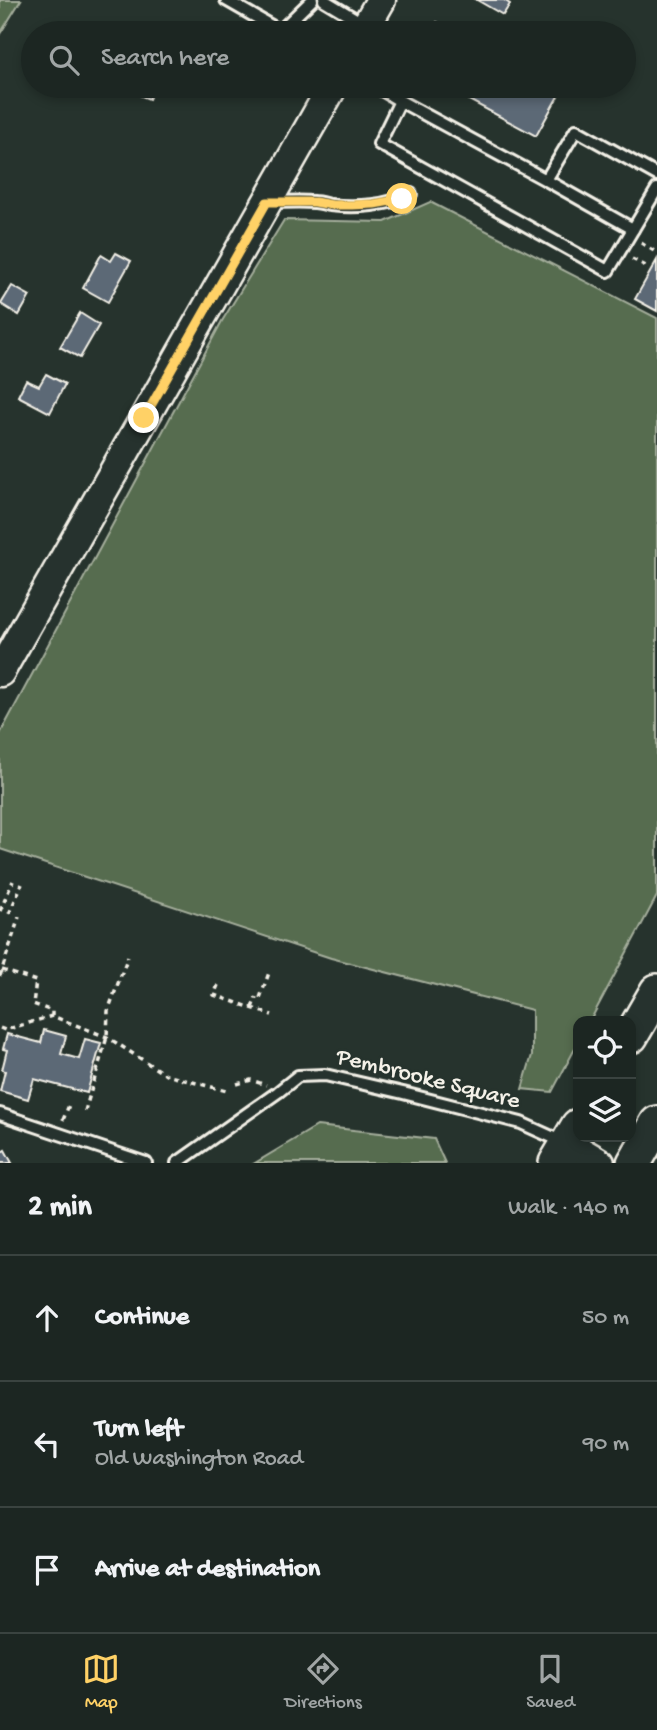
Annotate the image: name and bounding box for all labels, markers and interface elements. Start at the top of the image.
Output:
search box [21,21,636,98]
icon: search [45,41,83,79]
text: Search here [101,44,229,75]
route start [386,183,417,214]
route end [128,402,159,433]
map controls [573,1016,636,1142]
button: locate [573,1016,636,1079]
street label: Pembrooke Square [332,1043,524,1117]
button: layers [573,1079,636,1142]
text: 2 min [28,1191,92,1226]
text: Walk · 140 m [508,1195,629,1222]
icon: ahead [28,1299,66,1337]
text: Continue [95,1303,189,1334]
text: 50 m [582,1305,629,1332]
text: Turn left [95,1415,183,1446]
icon: left [28,1425,66,1463]
text: 90 m [583,1431,629,1458]
text: Old Washington Road [95,1446,303,1473]
icon: arrive [28,1551,66,1589]
text: Arrive at destination [95,1555,320,1586]
tab: Map [82,1650,120,1715]
tab: Directions [285,1650,362,1715]
tab: Saved [526,1650,575,1715]

